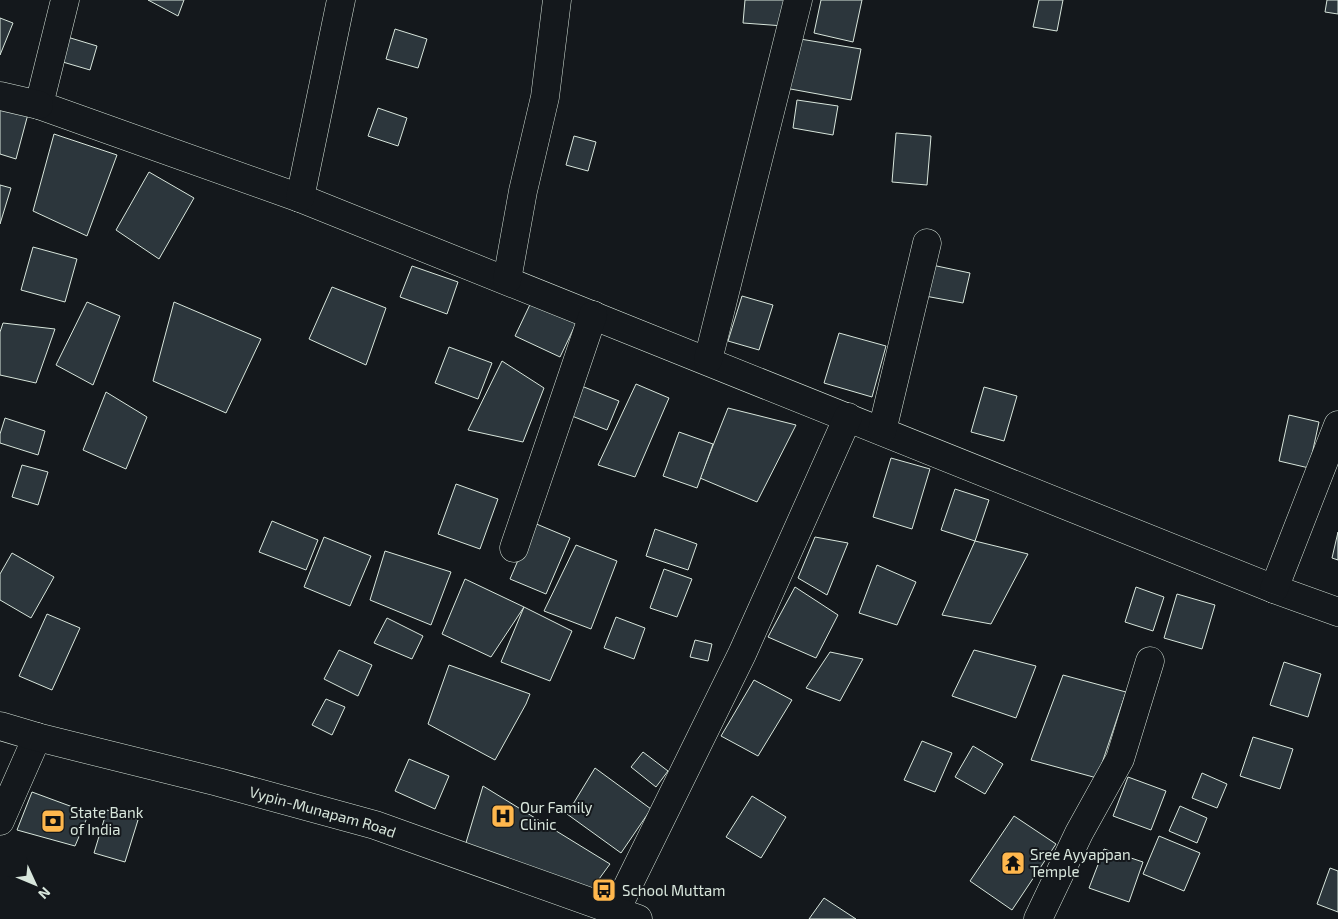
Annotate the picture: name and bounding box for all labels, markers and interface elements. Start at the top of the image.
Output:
street label: Vypin-Munapam Road [247,782,399,841]
place label: Our Family Clinic [520,798,593,833]
place label: State Bank of India [70,803,144,838]
hospital icon: Our Family Clinic [490,803,516,829]
bank icon: State Bank of India [40,808,66,834]
place label: Sree Ayyappan Temple [1030,845,1131,880]
temple icon: Sree Ayyappan Temple [1000,850,1026,876]
north arrow [10,859,60,909]
bus stop icon: School Muttam [591,877,617,903]
place label: School Muttam [622,881,725,899]
text: N [35,884,54,903]

